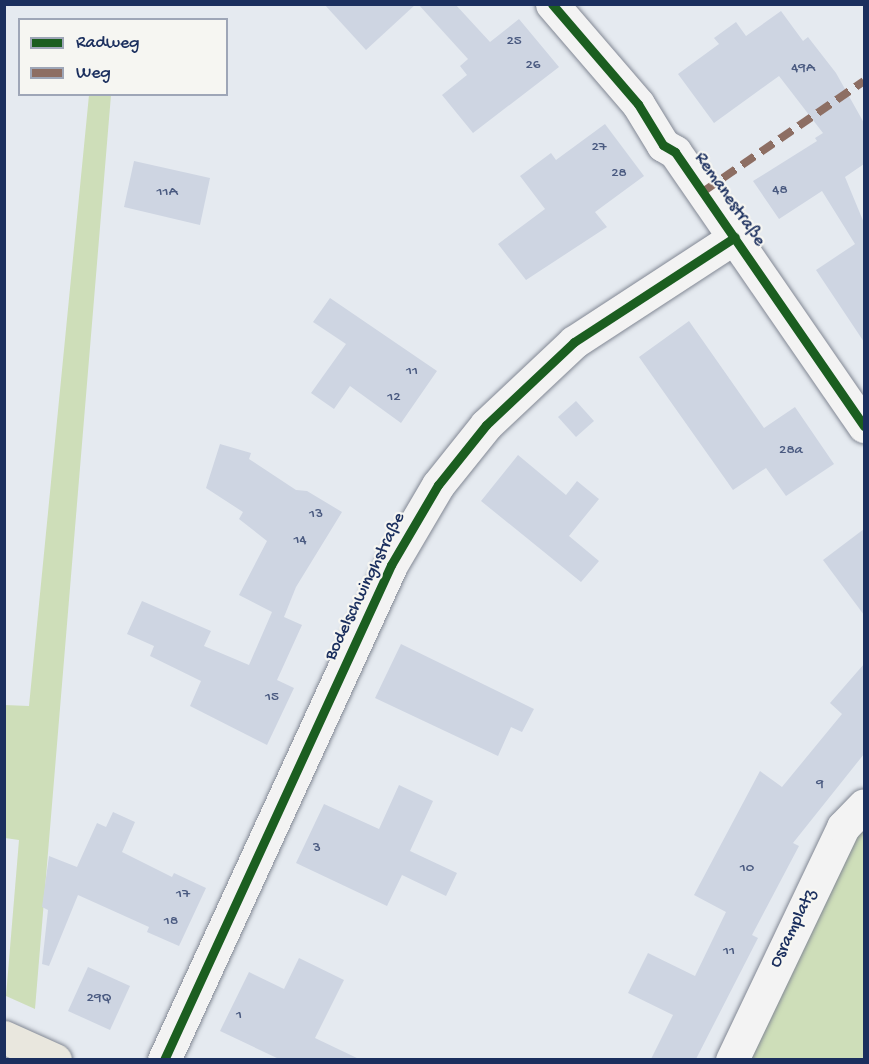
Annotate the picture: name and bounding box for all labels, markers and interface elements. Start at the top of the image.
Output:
legend [18,18,228,96]
text: Radweg [76,33,139,54]
house number: 25 [506,33,522,51]
house number: 26 [526,57,540,75]
house number: 49A [791,60,815,78]
text: Weg [76,63,111,84]
house number: 27 [591,139,607,157]
street label: Remanestraße [689,149,769,251]
house number: 28 [611,165,627,183]
house number: 48 [772,182,788,200]
house number: 11A [157,184,177,202]
house number: 11 [406,363,418,381]
house number: 12 [387,389,401,407]
house number: 28a [779,442,803,460]
house number: 13 [309,506,323,524]
street label: Bodelschwinghstraße [321,510,411,664]
house number: 14 [293,532,307,550]
house number: 15 [265,689,279,707]
house number: 9 [816,776,824,794]
house number: 3 [313,840,321,858]
house number: 10 [740,860,754,878]
house number: 17 [176,886,190,904]
street label: Osramplatz [766,886,822,972]
house number: 18 [164,913,178,931]
house number: 11 [723,943,735,961]
house number: 29Q [87,990,111,1008]
house number: 1 [236,1007,242,1025]

